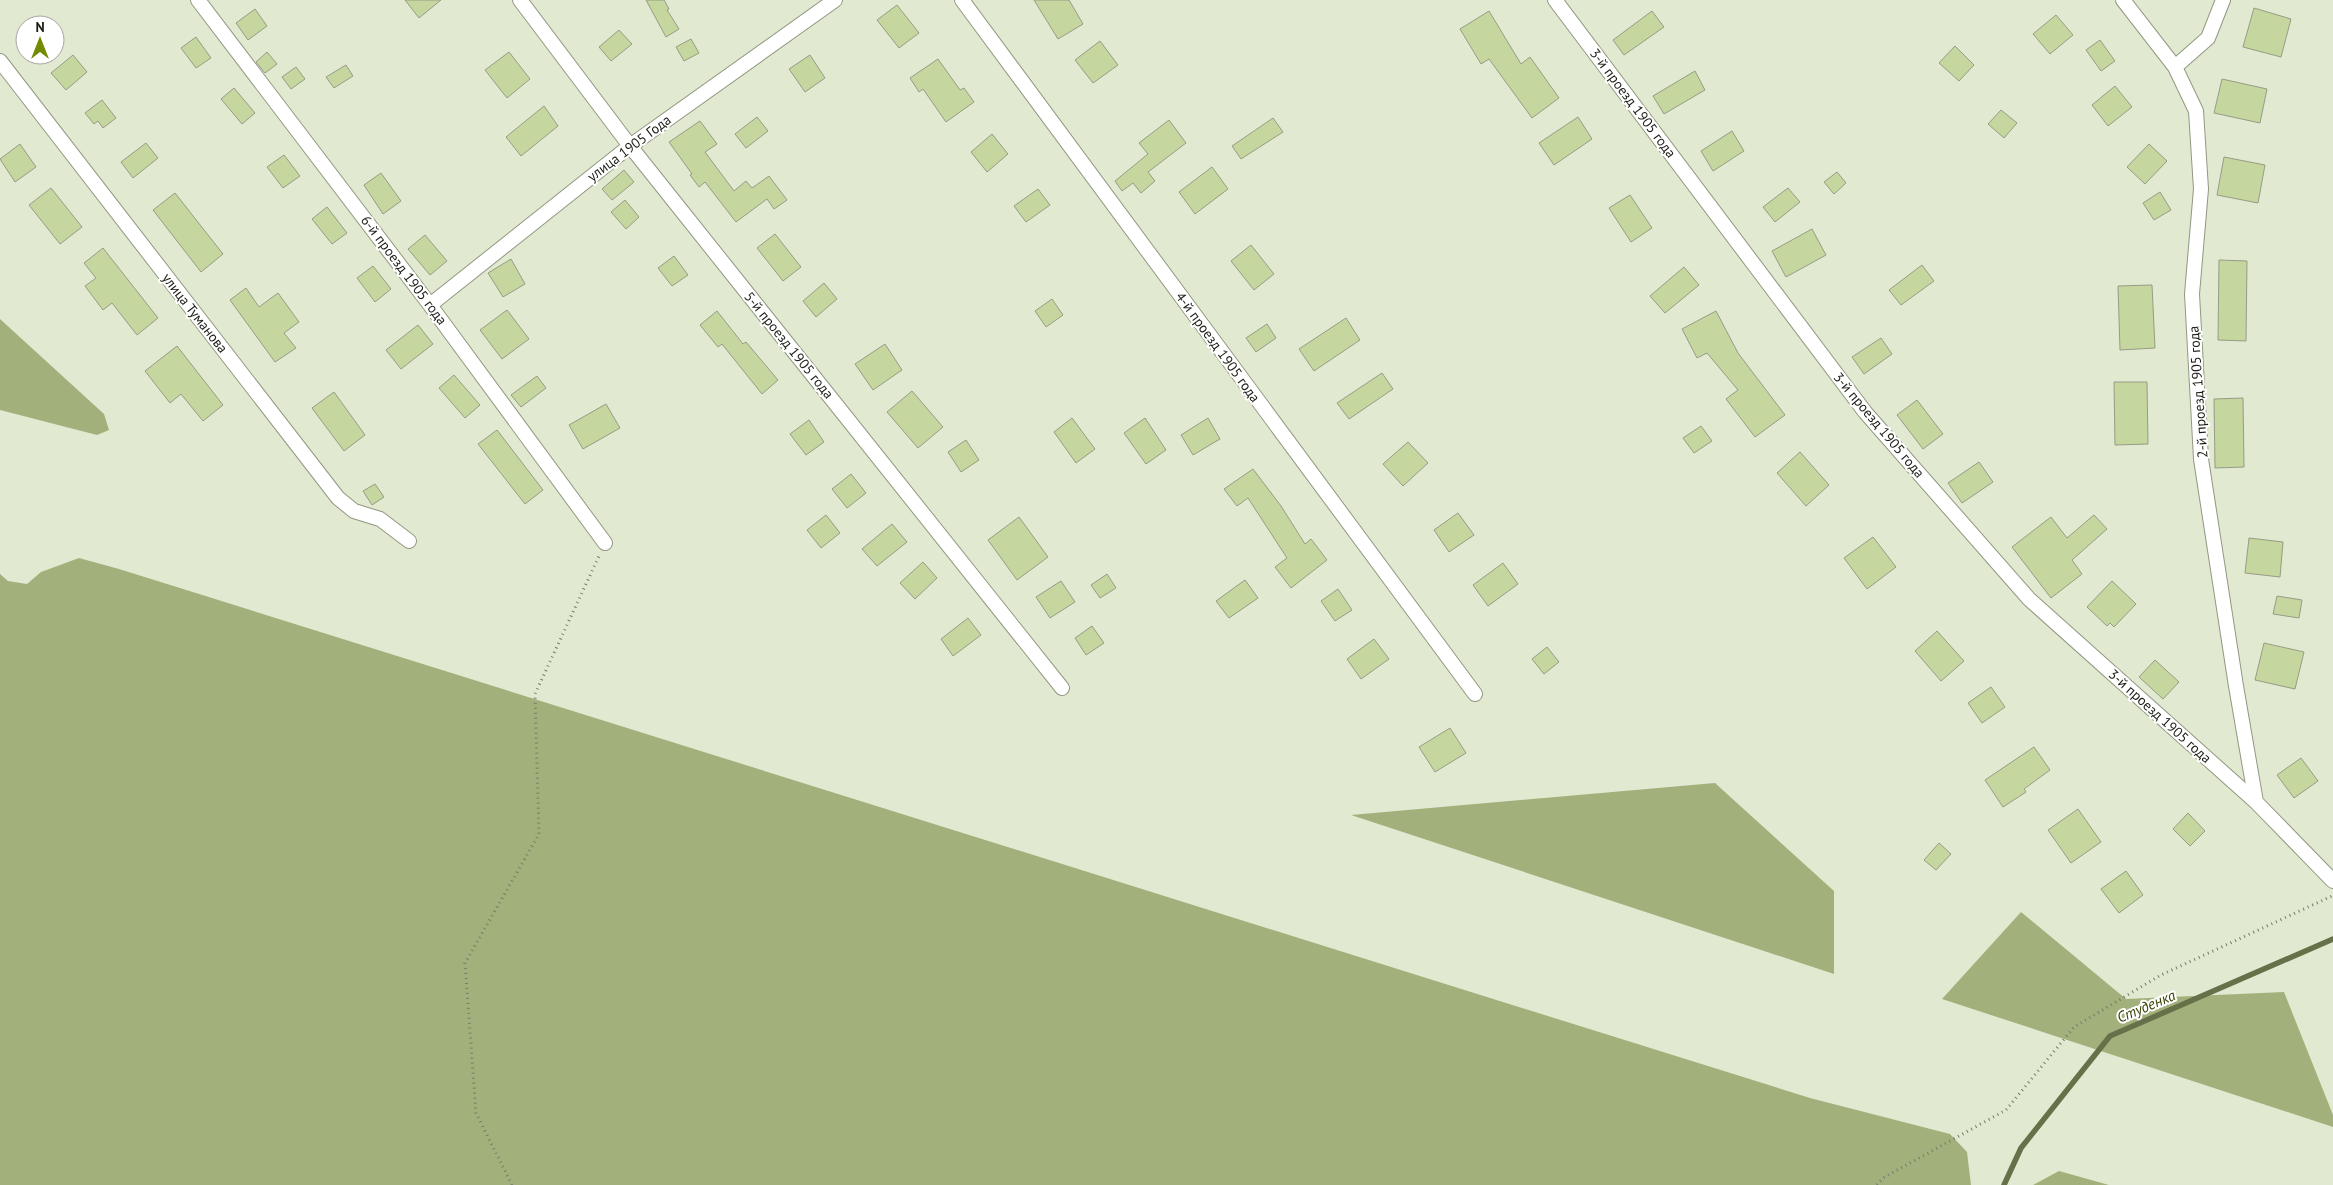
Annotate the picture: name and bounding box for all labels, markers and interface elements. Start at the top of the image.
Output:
north arrow [15,15,65,65]
text: N [35,18,45,36]
street label: 3-й проезд 1905 года [1586,45,1680,161]
street label: улица 1905 Года [584,111,674,185]
street label: 6-й проезд 1905 года [357,212,451,328]
street label: улица Туманова [158,269,232,357]
street label: 5-й проезд 1905 года [740,288,838,402]
street label: 4-й проезд 1905 года [1172,288,1264,406]
street label: 2-й проезд 1905 года [2184,325,2212,459]
street label: 3-й проезд 1905 года [1830,369,1928,482]
street label: 3-й проезд 1905 года [2105,665,2215,767]
water label: Студенка [2114,985,2179,1027]

